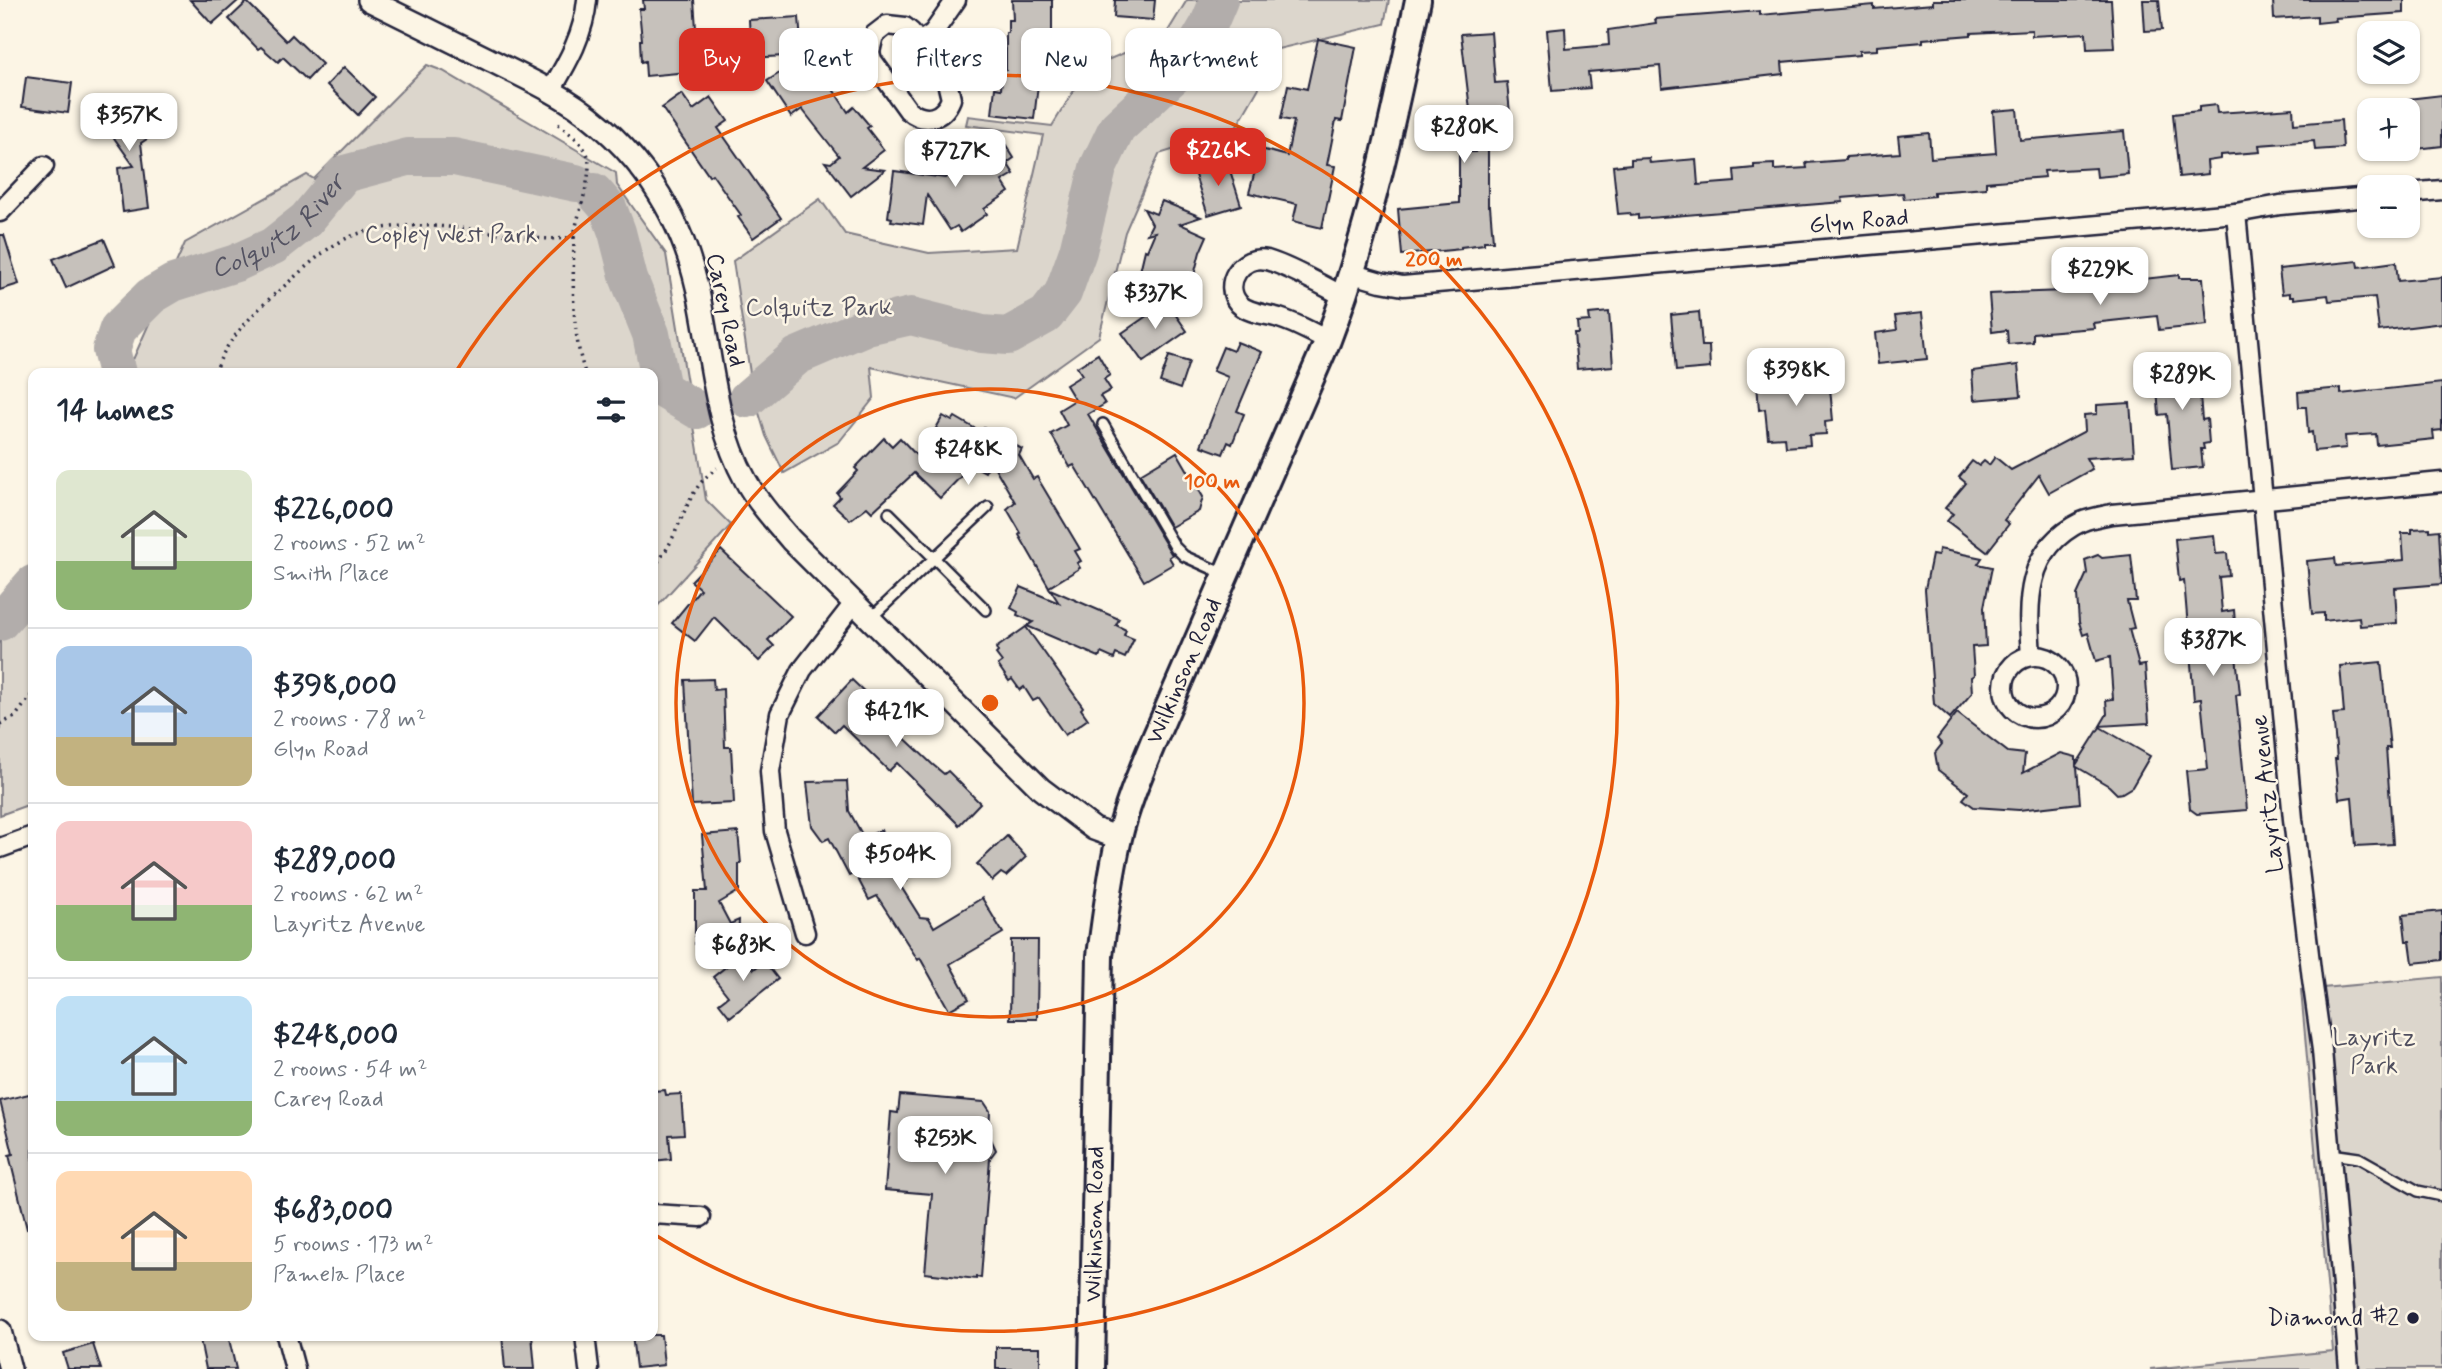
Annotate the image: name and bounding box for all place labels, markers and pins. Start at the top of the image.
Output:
pin: $357K [80,94,178,153]
pin: $280K [1415,106,1513,165]
pin: $226K [1169,128,1267,188]
pin: $727K [906,130,1004,189]
pin: $229K [2051,247,2149,307]
pin: $337K [1106,272,1204,331]
pin: $398K [1747,348,1845,408]
pin: $289K [2133,352,2231,412]
pin: $248K [919,428,1017,487]
pin: $387K [2164,618,2262,678]
pin: $421K [847,690,945,749]
centre of rings [978,691,1002,715]
pin: $504K [851,832,949,892]
pin: $683K [694,923,792,983]
pin: $253K [896,1116,994,1176]
place label: Diamond #2 [2267,1303,2399,1334]
marker: Diamond #2 [2405,1310,2421,1326]

